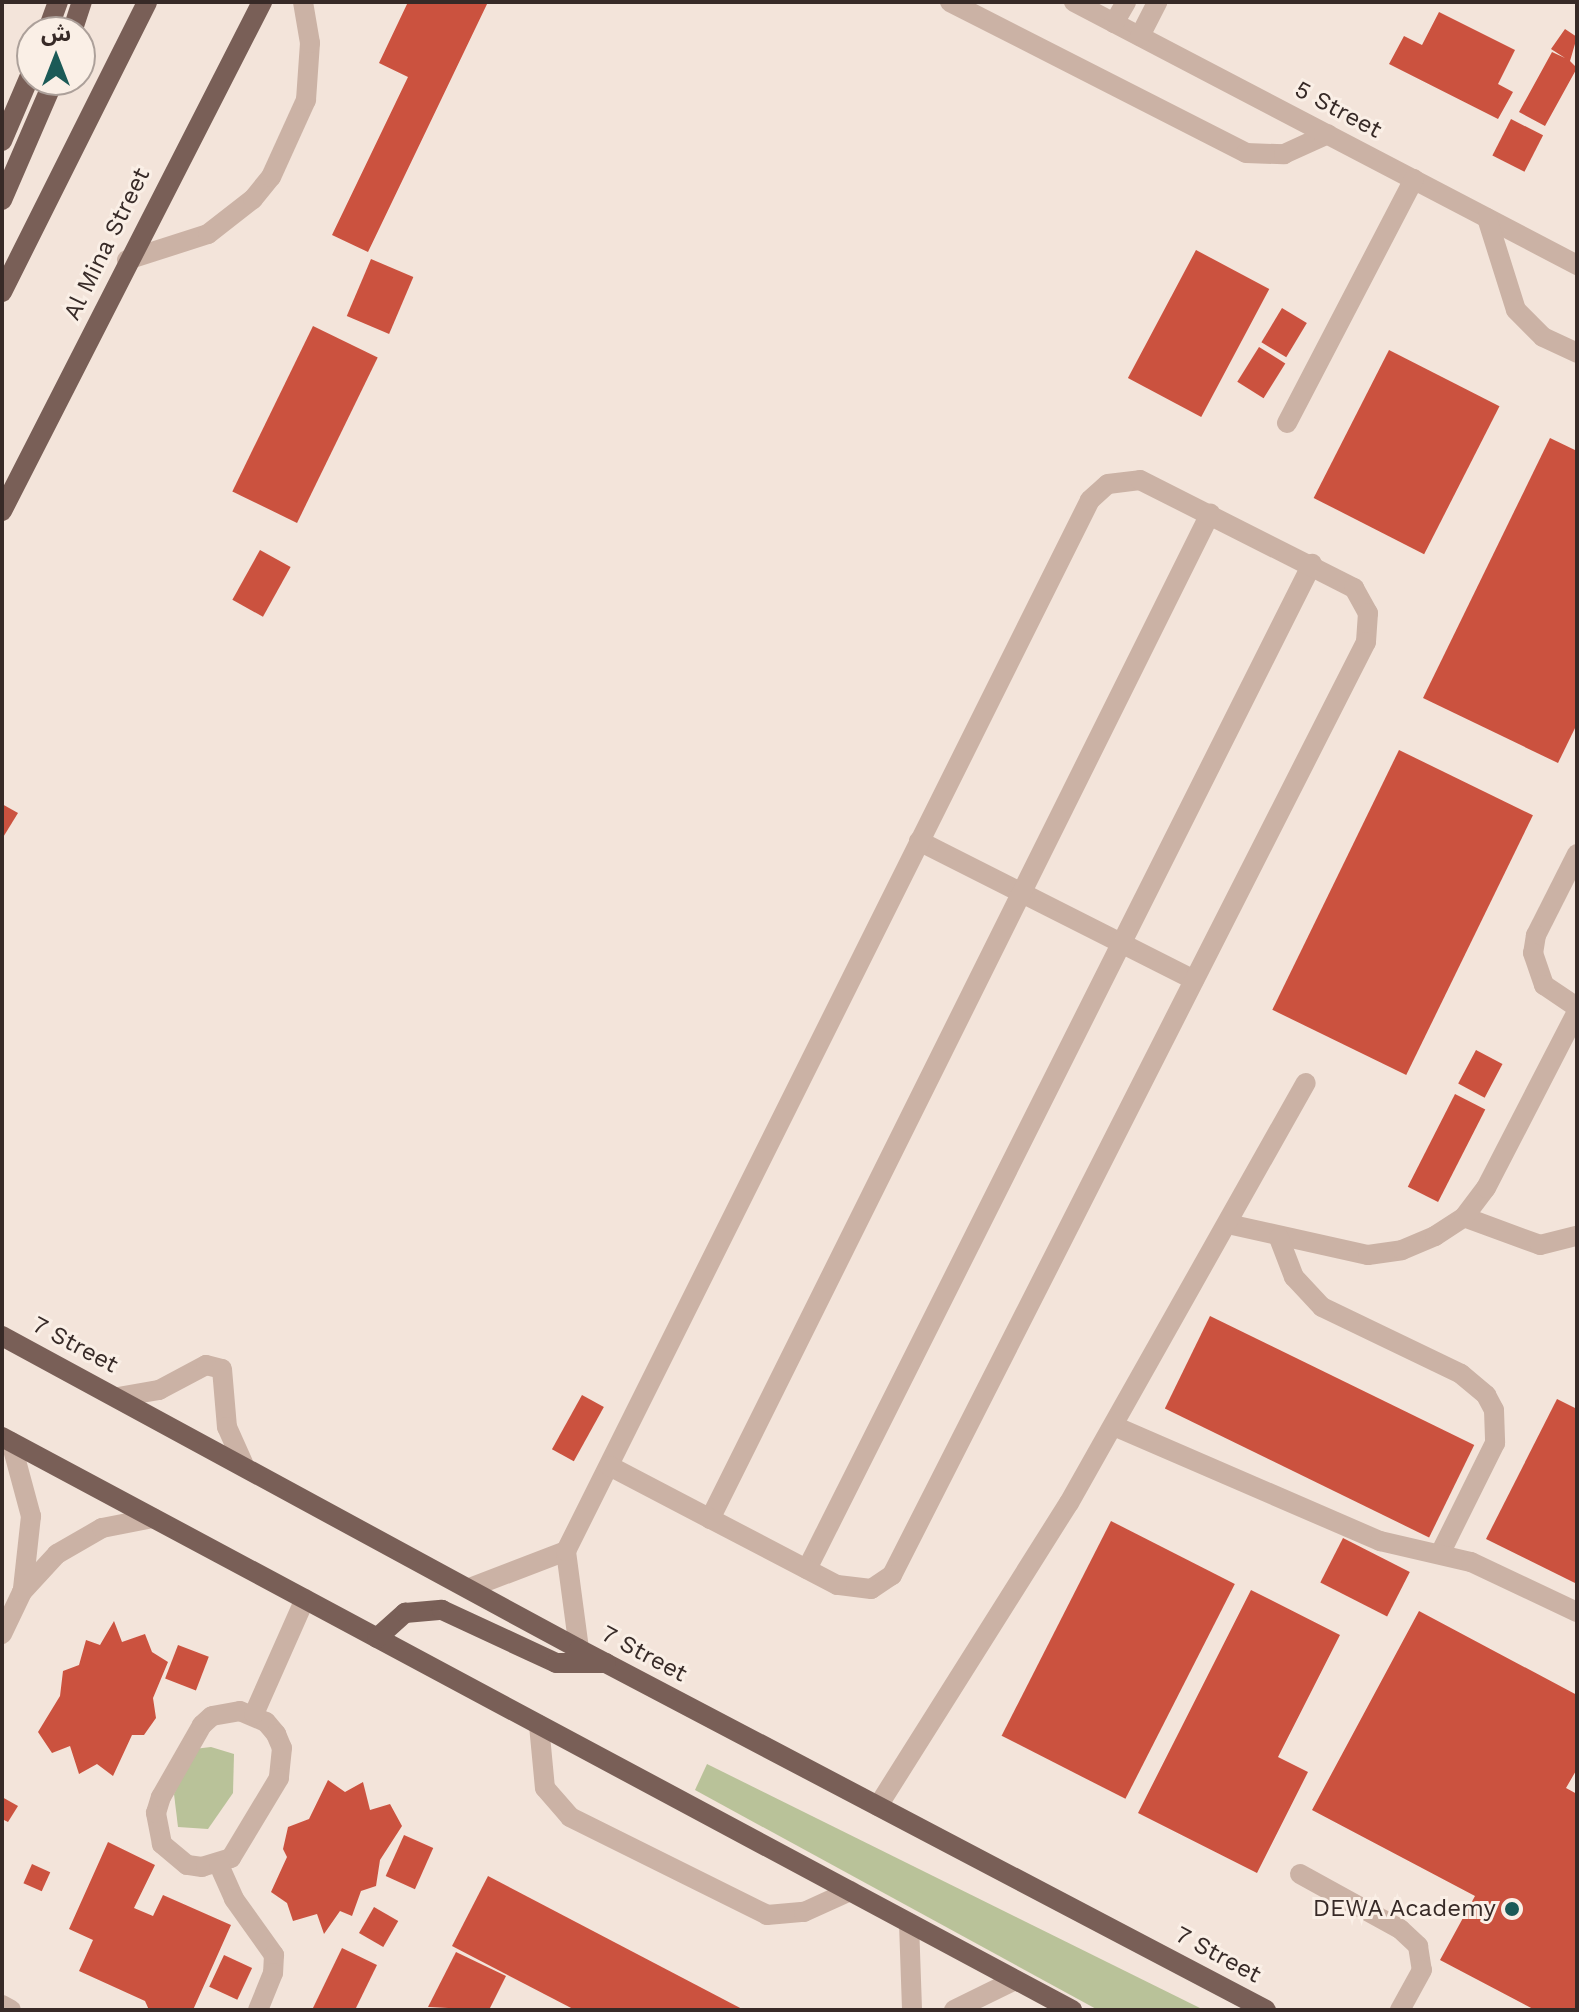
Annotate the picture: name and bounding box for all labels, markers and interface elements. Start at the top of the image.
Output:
north arrow [16,16,96,96]
text: ش [41,21,71,46]
street label: 5 Street [1290,75,1386,145]
street label: Al Mina Street [57,163,157,325]
street label: 7 Street [27,1310,123,1380]
street label: 7 Street [596,1619,692,1689]
place label: DEWA Academy [1311,1895,1496,1923]
marker: DEWA Academy [1503,1900,1521,1918]
street label: 7 Street [1170,1920,1266,1990]

